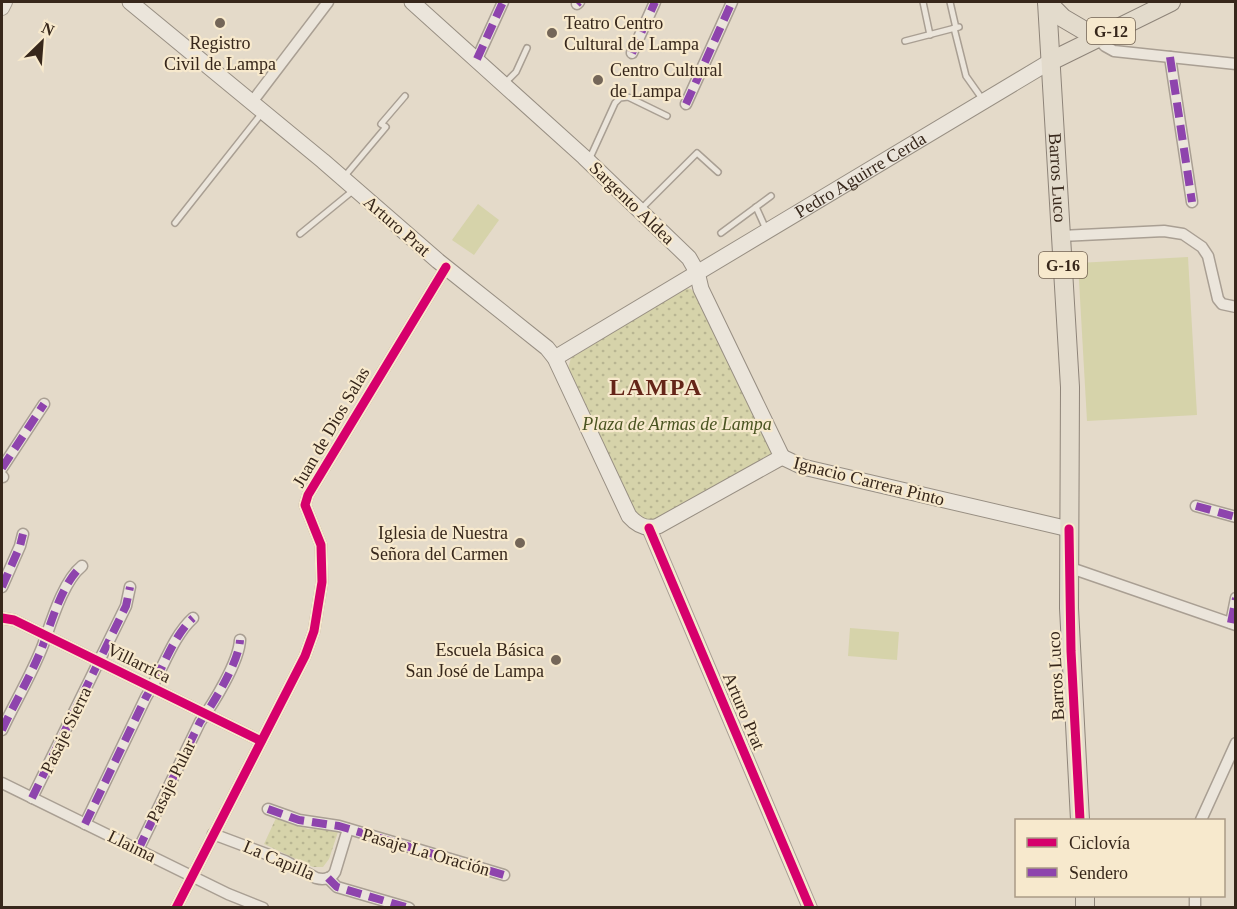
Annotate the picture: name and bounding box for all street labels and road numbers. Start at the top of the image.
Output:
road number: G-12 [1087,18,1135,44]
street label: Pedro Aguirre Cerda [791,128,930,222]
street label: Barros Luco [1045,132,1070,223]
street label: Sargento Aldea [585,158,679,248]
street label: Arturo Prat [360,192,434,260]
road number: G-16 [1039,252,1087,278]
street label: Juan de Dios Salas [288,363,374,491]
street label: Ignacio Carrera Pinto [791,453,947,509]
street label: Barros Luco [1044,631,1068,721]
street label: Villarrica [104,639,174,687]
street label: Arturo Prat [719,670,769,752]
street label: Pasaje Sierra [37,684,95,776]
street label: Pasaje Pular [143,737,199,825]
street label: Pasaje La Oración [360,824,492,880]
street label: Llaima [105,826,159,866]
street label: La Capilla [240,836,318,884]

